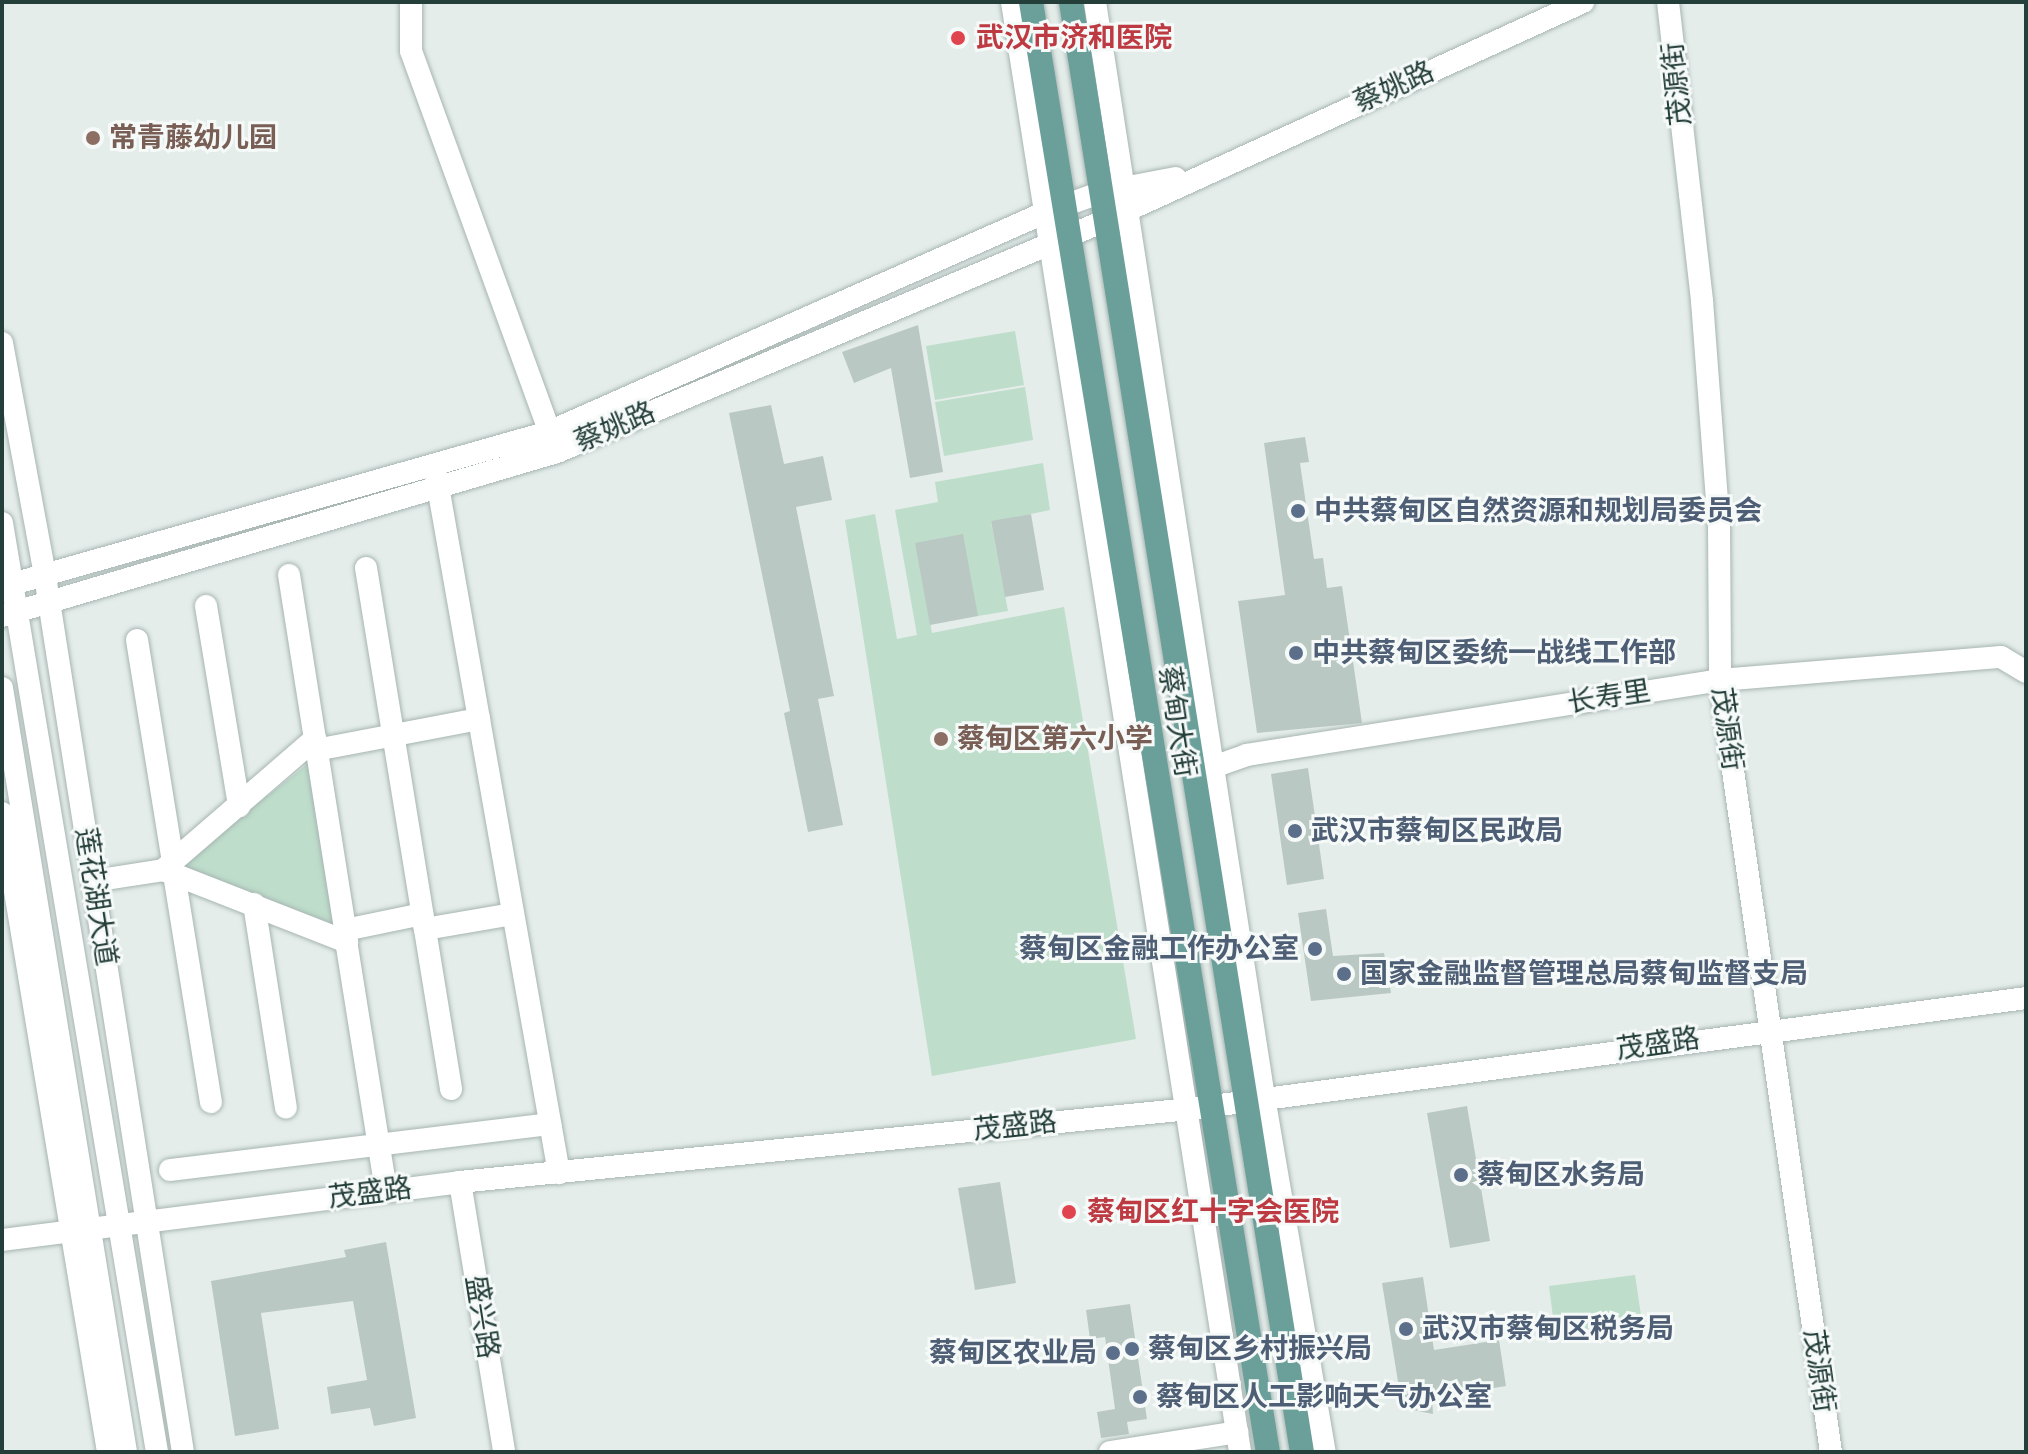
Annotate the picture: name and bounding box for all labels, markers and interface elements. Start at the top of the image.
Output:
place label: 武汉市济和医院 [976,21,1172,55]
marker: 武汉市济和医院 [947,27,969,49]
street label: 茂源街 [1656,40,1698,128]
street label: 蔡姚路 [1349,55,1439,119]
place label: 常青藤幼儿园 [109,121,277,155]
marker: 常青藤幼儿园 [84,129,102,147]
street label: 蔡姚路 [570,395,660,459]
place label: 中共蔡甸区自然资源和规划局委员会 [1314,494,1762,528]
marker: 中共蔡甸区自然资源和规划局委员会 [1289,502,1307,520]
place label: 中共蔡甸区委统一战线工作部 [1312,636,1676,670]
marker: 中共蔡甸区委统一战线工作部 [1287,644,1305,662]
street label: 蔡甸大街 [1152,664,1202,780]
street label: 长寿里 [1565,674,1653,720]
street label: 茂源街 [1705,685,1749,773]
place label: 蔡甸区第六小学 [957,722,1153,756]
marker: 蔡甸区第六小学 [932,730,950,748]
place label: 武汉市蔡甸区民政局 [1311,814,1563,848]
marker: 武汉市蔡甸区民政局 [1286,822,1304,840]
street label: 莲花湖大道 [68,825,124,969]
place label: 蔡甸区金融工作办公室 [1019,932,1299,966]
marker: 蔡甸区金融工作办公室 [1306,940,1324,958]
place label: 国家金融监督管理总局蔡甸监督支局 [1360,957,1808,991]
marker: 国家金融监督管理总局蔡甸监督支局 [1335,965,1353,983]
street label: 茂盛路 [1614,1022,1702,1066]
street label: 茂盛路 [971,1105,1059,1147]
place label: 蔡甸区水务局 [1477,1158,1645,1192]
marker: 蔡甸区水务局 [1452,1166,1470,1184]
street label: 茂盛路 [326,1171,414,1215]
place label: 蔡甸区红十字会医院 [1087,1195,1339,1229]
marker: 蔡甸区红十字会医院 [1058,1201,1080,1223]
street label: 盛兴路 [459,1273,505,1361]
place label: 武汉市蔡甸区税务局 [1422,1312,1674,1346]
marker: 武汉市蔡甸区税务局 [1397,1320,1415,1338]
street label: 茂源街 [1797,1327,1841,1415]
place label: 蔡甸区乡村振兴局 [1148,1332,1372,1366]
place label: 蔡甸区农业局 [929,1336,1097,1370]
marker: 蔡甸区乡村振兴局 [1123,1340,1141,1358]
marker: 蔡甸区农业局 [1104,1344,1122,1362]
place label: 蔡甸区人工影响天气办公室 [1156,1380,1492,1414]
marker: 蔡甸区人工影响天气办公室 [1131,1388,1149,1406]

